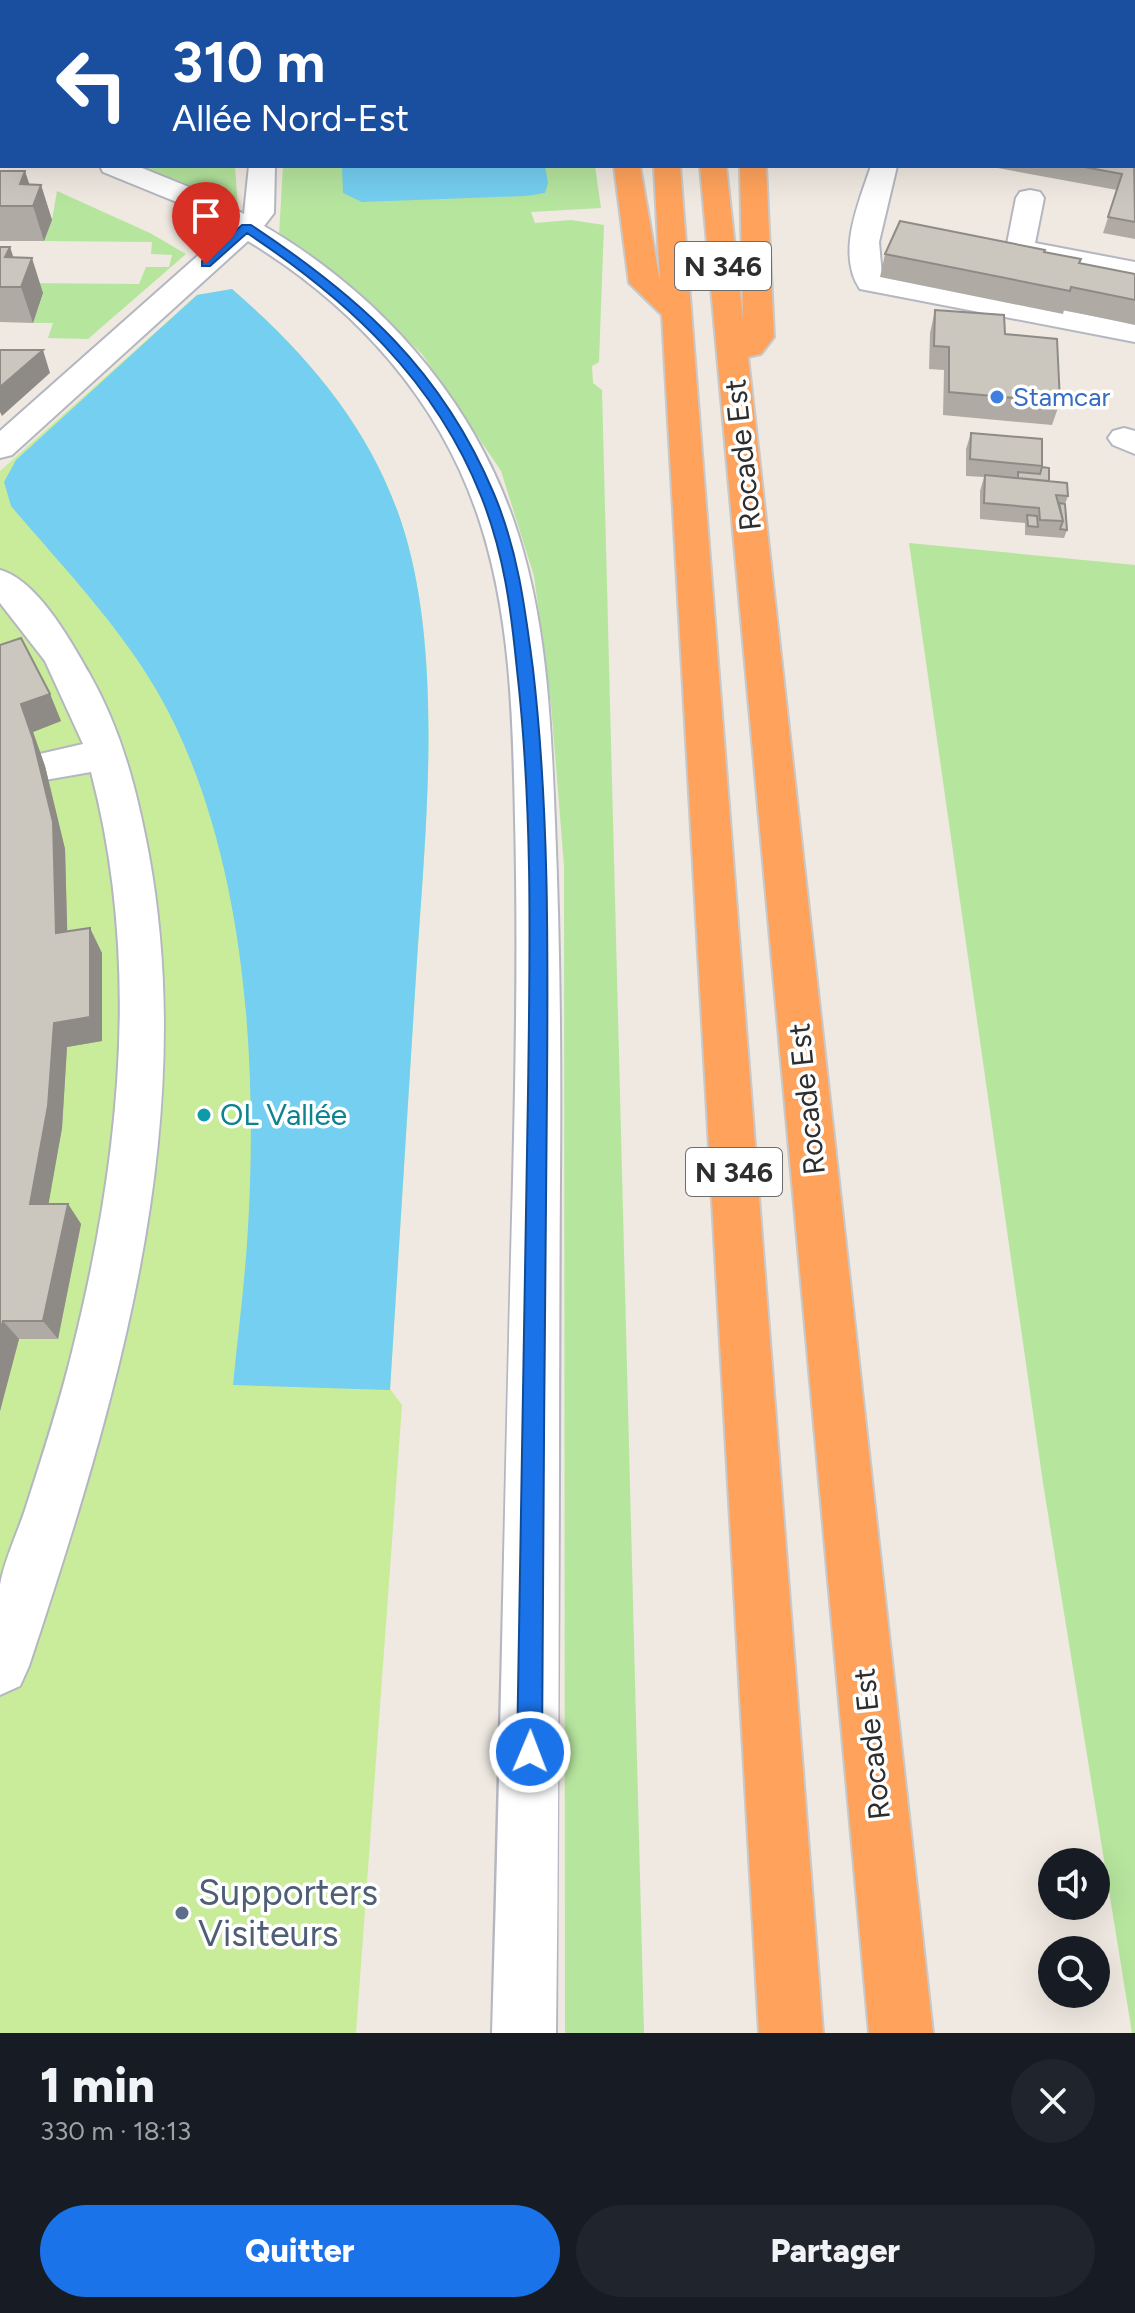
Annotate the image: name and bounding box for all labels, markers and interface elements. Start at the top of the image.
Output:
text: 310 m [172,29,325,96]
icon: left [40,32,144,136]
text: Allée Nord-Est [172,97,409,140]
pin [172,182,240,264]
icon: arrive [184,194,228,238]
road number: N 346 [675,242,771,290]
street label: Rocade Est [716,377,769,533]
place label: Stamcar [1013,381,1110,413]
marker: Stamcar [988,388,1006,406]
street label: Rocade Est [780,1021,833,1177]
place label: OL Vallée [220,1096,347,1133]
marker: OL Vallée [195,1106,213,1124]
road number: N 346 [686,1148,782,1196]
street label: Rocade Est [845,1666,898,1822]
position arrow [488,1710,572,1794]
map controls [1038,1848,1110,2008]
button: sound [1038,1848,1110,1920]
place label: Supporters Visiteurs [198,1871,378,1955]
marker: Supporters Visiteurs [173,1904,191,1922]
button: search [1038,1936,1110,2008]
text: 1 min [40,2056,155,2114]
button: close [1011,2059,1095,2143]
text: 330 m · 18:13 [40,2115,191,2147]
button: Quitter [40,2205,560,2297]
button: Partager [576,2205,1095,2297]

